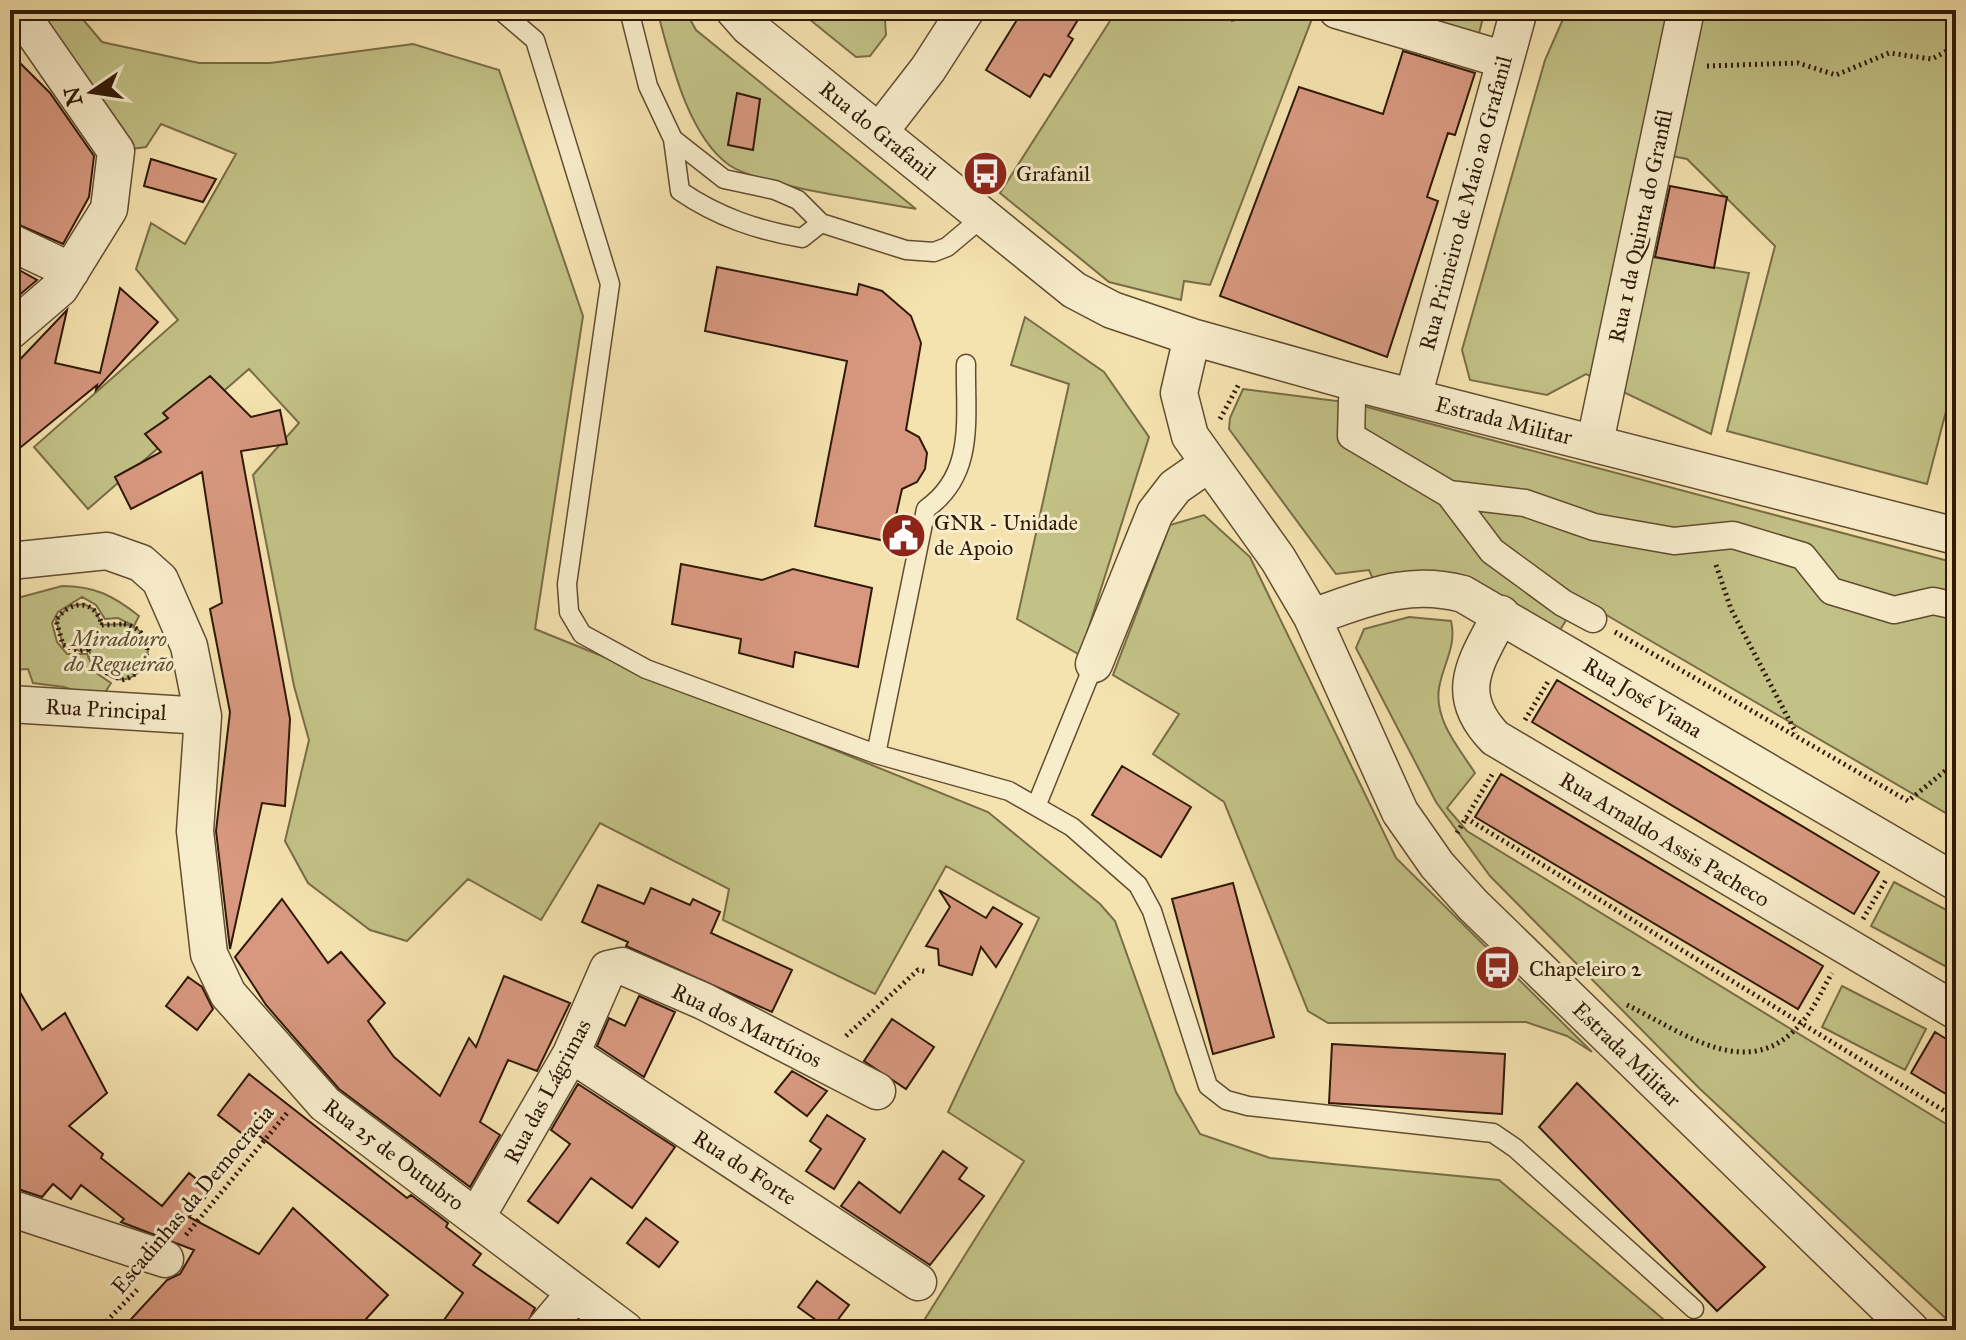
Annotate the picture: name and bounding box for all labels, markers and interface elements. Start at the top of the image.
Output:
north arrow [52,52,132,132]
street label: Rua Primeiro de Maio ao Grafanil [1413,53,1518,353]
street label: Rua do Grafanil [814,75,942,186]
text: N [58,84,88,109]
street label: Rua 1 da Quinta do Granfil [1603,107,1678,345]
bus stop icon: Grafanil [961,149,1009,197]
place label: Grafanil [1016,160,1090,187]
street label: Estrada Militar [1433,390,1576,451]
place label: GNR - Unidade de Apoio [934,509,1078,561]
public building icon: GNR - Unidade de Apoio [879,511,927,559]
park label: Miradouro do Regueirão [63,625,174,677]
street label: Rua José Viana [1578,651,1708,744]
street label: Rua Principal [45,693,167,726]
street label: Rua Arnaldo Assis Pacheco [1555,766,1775,913]
bus stop icon: Chapeleiro 2 [1474,944,1522,992]
place label: Chapeleiro 2 [1529,955,1642,982]
street label: Rua dos Martírios [667,977,826,1073]
street label: Estrada Militar [1567,996,1687,1113]
street label: Rua das Lágrimas [498,1014,597,1168]
street label: Rua 25 de Outubro [318,1093,470,1216]
street label: Escadinhas da Democracia [105,1099,280,1299]
street label: Rua do Forte [688,1124,802,1211]

